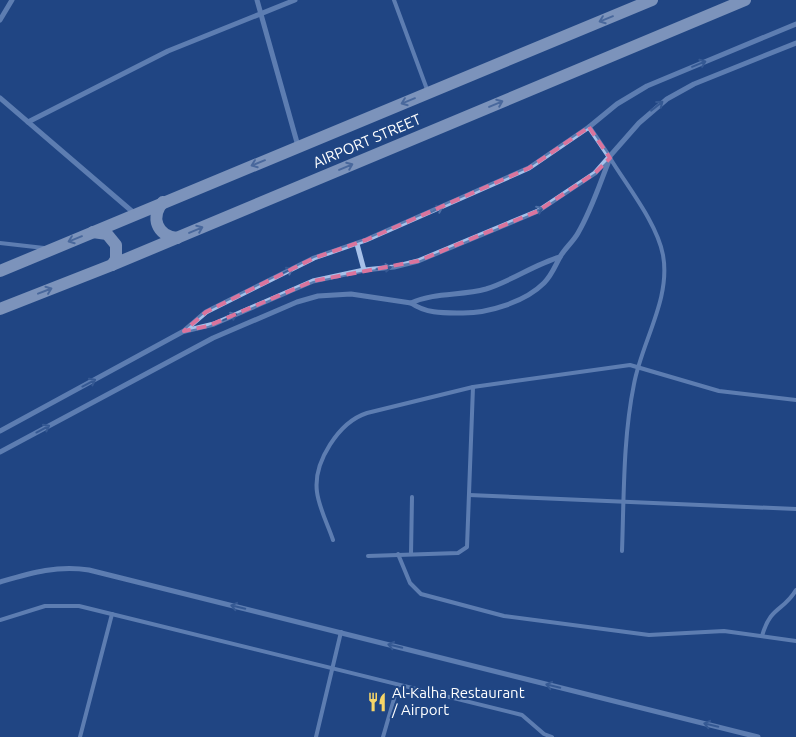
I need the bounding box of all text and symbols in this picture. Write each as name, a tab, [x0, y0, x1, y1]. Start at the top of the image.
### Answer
one-way arrow	[599, 15, 614, 24]
one-way arrow	[691, 59, 706, 68]
one-way arrow	[401, 96, 416, 106]
one-way arrow	[488, 99, 503, 109]
one-way arrow	[651, 101, 664, 112]
street label: AIRPORT STREET	[310, 110, 424, 171]
one-way arrow	[250, 159, 265, 168]
one-way arrow	[338, 162, 353, 171]
one-way arrow	[428, 204, 443, 214]
one-way arrow	[528, 206, 543, 216]
one-way arrow	[188, 224, 203, 234]
one-way arrow	[68, 235, 84, 244]
one-way arrow	[376, 264, 392, 273]
one-way arrow	[278, 267, 293, 276]
one-way arrow	[37, 286, 53, 295]
one-way arrow	[222, 311, 237, 321]
one-way arrow	[82, 378, 97, 388]
one-way arrow	[35, 424, 50, 433]
one-way arrow	[230, 602, 246, 611]
one-way arrow	[388, 641, 404, 650]
one-way arrow	[546, 681, 562, 690]
place label: Al-Kalha Restaurant / Airport	[391, 684, 525, 718]
restaurant icon: Al-Kalha Restaurant / Airport	[366, 691, 388, 713]
one-way arrow	[703, 720, 719, 729]

